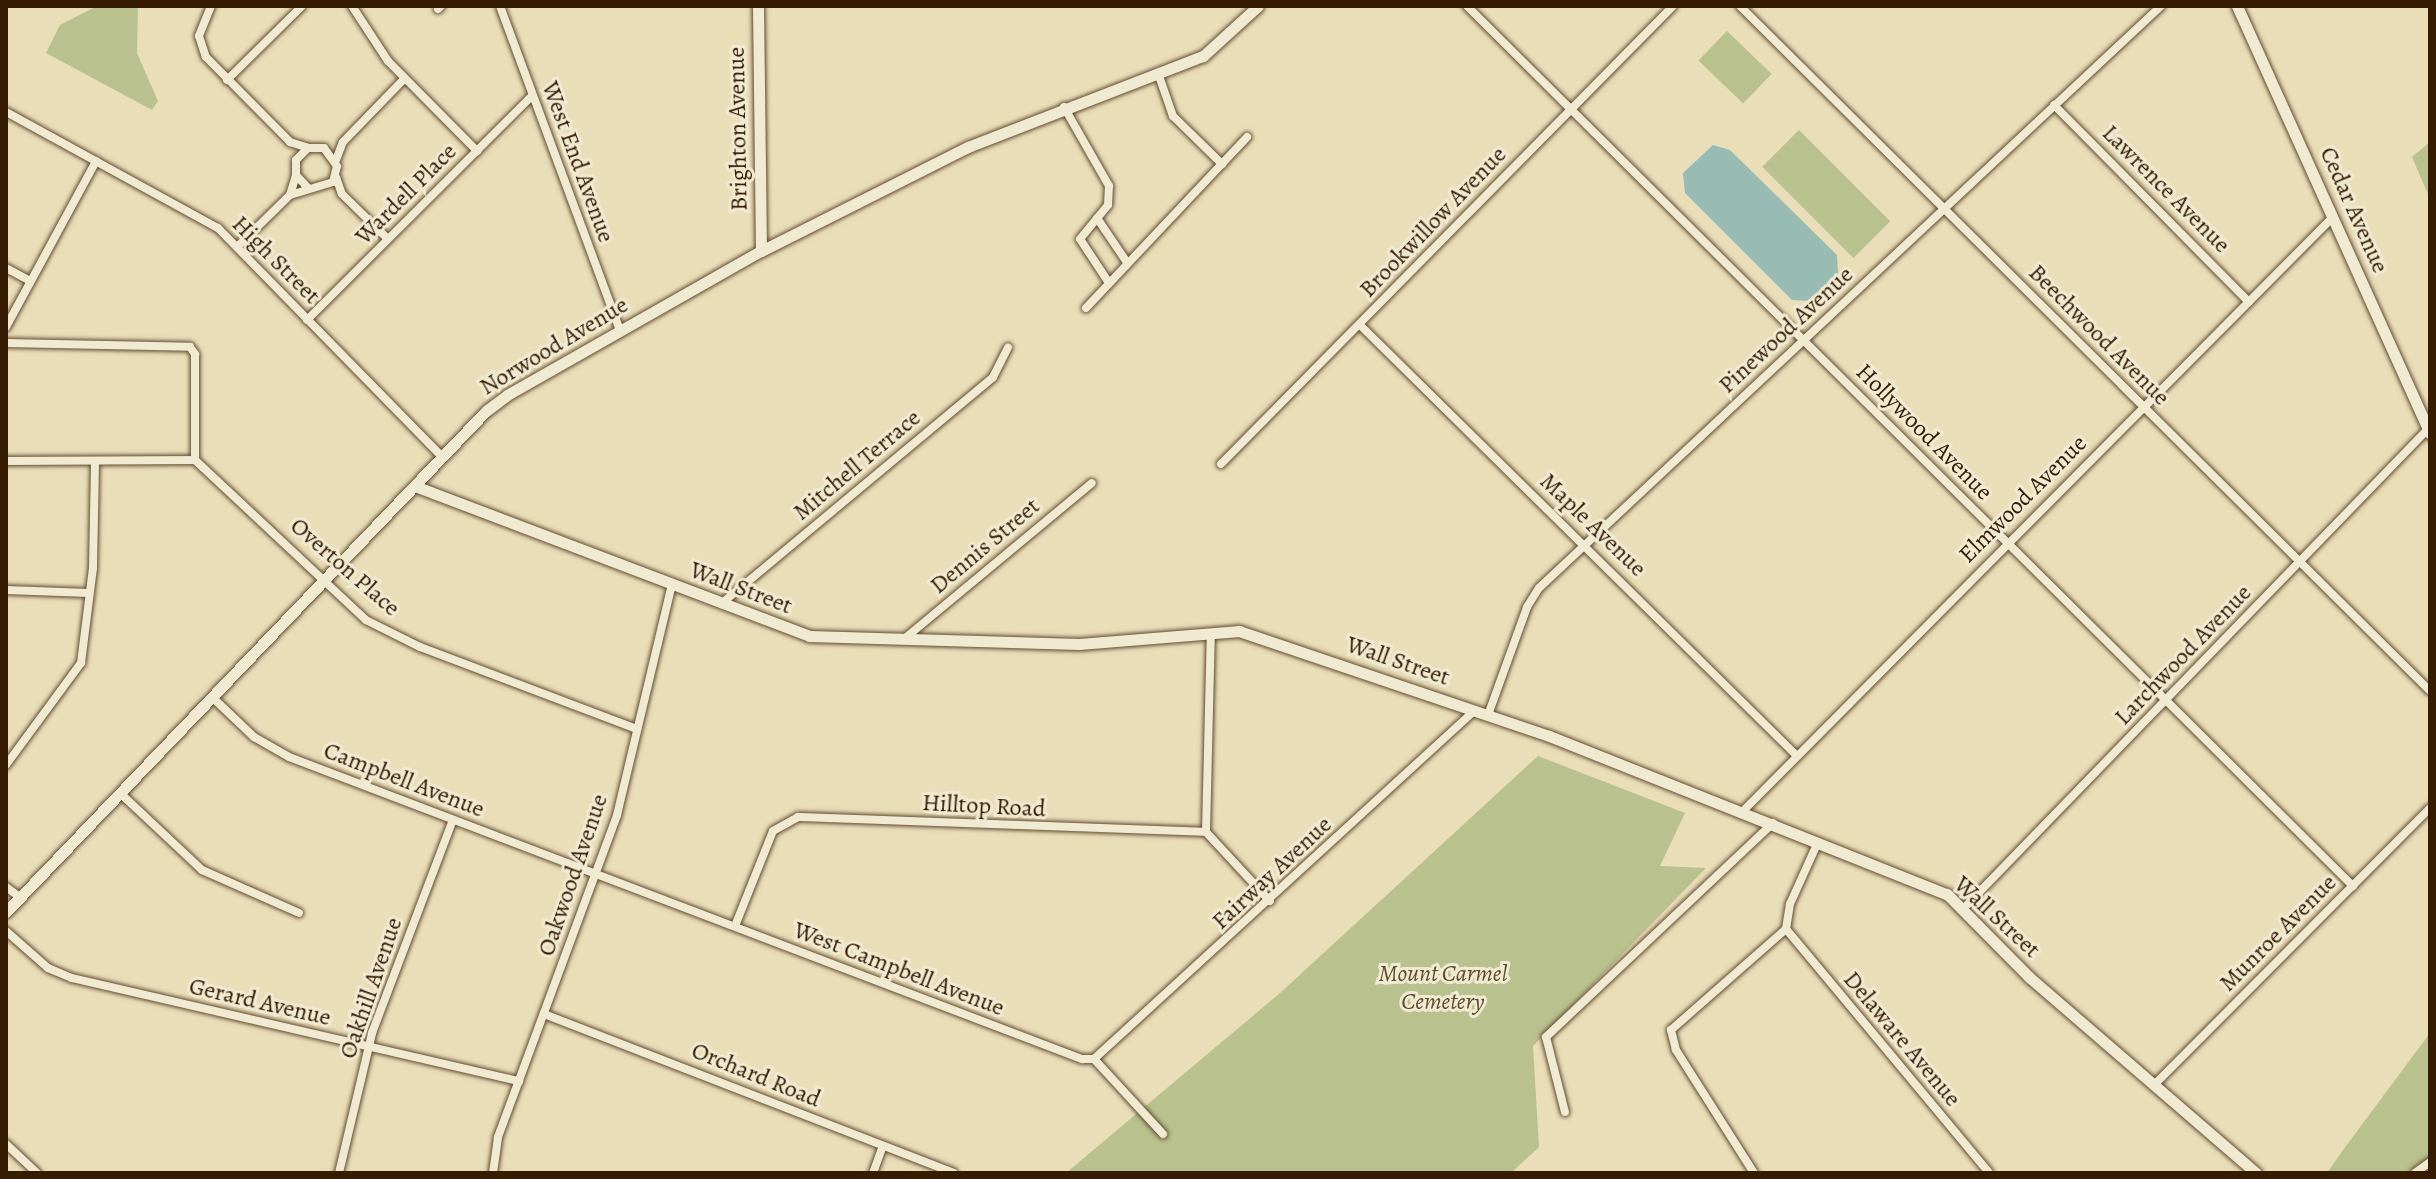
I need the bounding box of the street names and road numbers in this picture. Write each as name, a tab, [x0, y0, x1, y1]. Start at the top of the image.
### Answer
street label: Brighton Avenue	[722, 47, 754, 211]
street label: West End Avenue	[536, 77, 620, 247]
street label: Lawrence Avenue	[2096, 119, 2236, 259]
street label: Wardell Place	[349, 137, 463, 251]
street label: Brookwillow Avenue	[1354, 140, 1512, 304]
street label: Cedar Avenue	[2313, 143, 2395, 277]
street label: High Street	[226, 210, 326, 310]
street label: Beechwood Avenue	[2022, 258, 2176, 412]
street label: Pinewood Avenue	[1713, 260, 1859, 400]
street label: Norwood Avenue	[475, 290, 633, 402]
street label: Hollywood Avenue	[1850, 358, 1998, 506]
street label: Mitchell Terrace	[787, 403, 927, 527]
street label: Elmwood Avenue	[1953, 429, 2093, 569]
street label: Maple Avenue	[1534, 467, 1652, 583]
street label: Dennis Street	[924, 492, 1046, 600]
street label: Overton Place	[284, 512, 406, 622]
street label: Wall Street	[686, 555, 796, 621]
street label: Larchwood Avenue	[2109, 579, 2257, 731]
street label: Wall Street	[1343, 630, 1453, 692]
street label: Campbell Avenue	[320, 736, 488, 824]
street label: Hilltop Road	[922, 788, 1046, 824]
street label: Oakwood Avenue	[532, 790, 614, 960]
street label: Fairway Avenue	[1206, 810, 1338, 936]
street label: Munroe Avenue	[2213, 868, 2343, 998]
street label: Wall Street	[1948, 870, 2046, 964]
street label: Oakhill Avenue	[333, 914, 409, 1062]
street label: West Campbell Avenue	[790, 916, 1008, 1022]
street label: Delaware Avenue	[1837, 965, 1967, 1113]
street label: Gerard Avenue	[186, 972, 334, 1032]
street label: Orchard Road	[687, 1036, 825, 1114]

